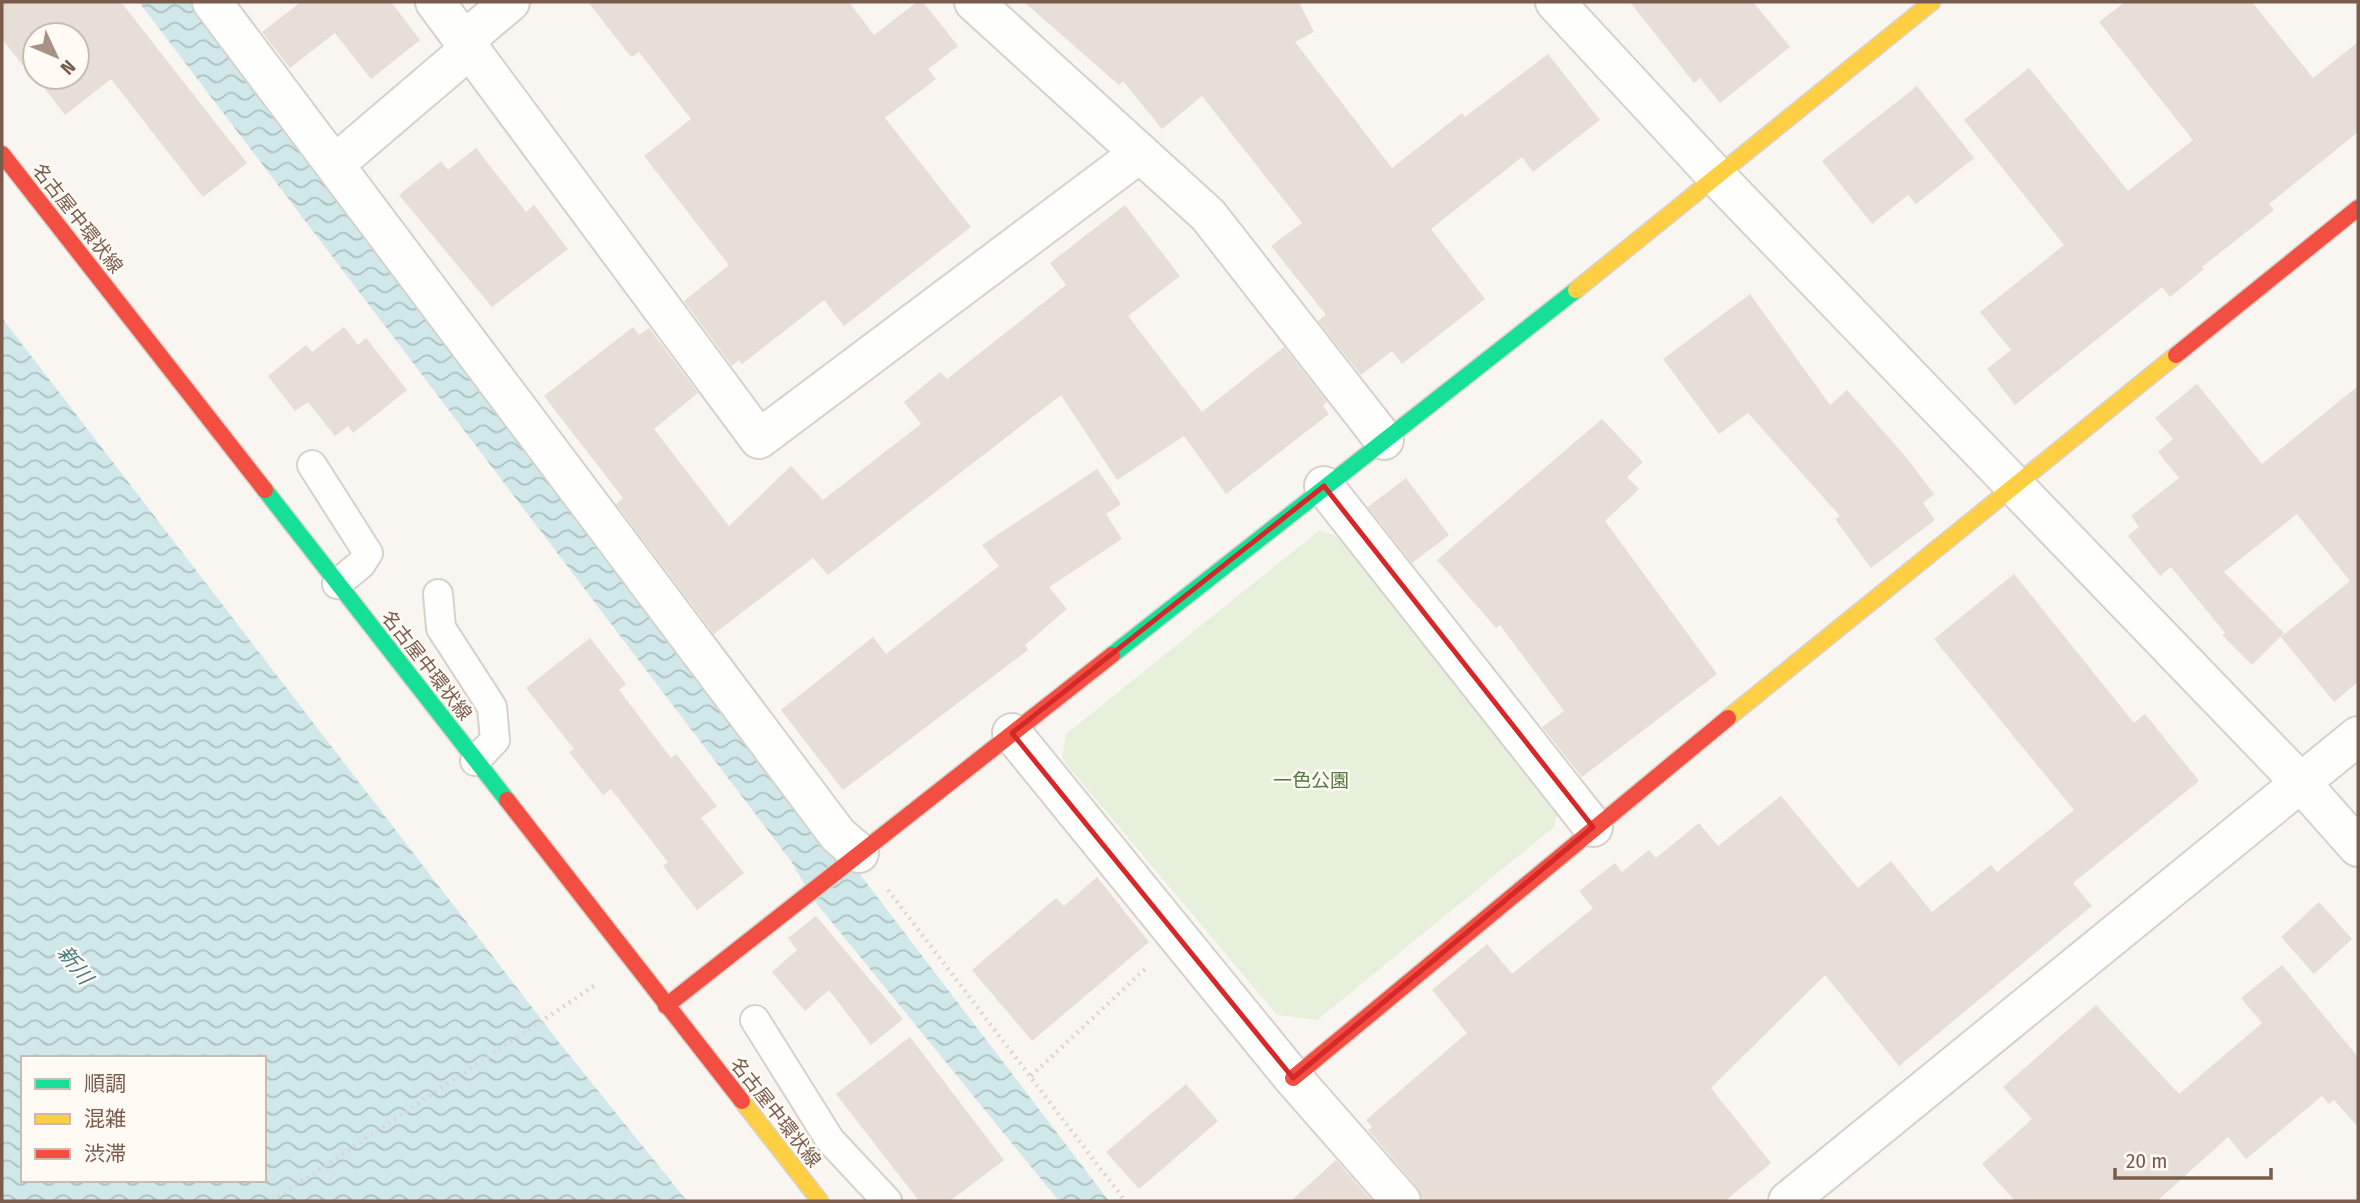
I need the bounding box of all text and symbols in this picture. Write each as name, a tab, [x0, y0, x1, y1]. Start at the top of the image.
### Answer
north arrow	[21, 21, 91, 91]
text: N	[56, 55, 80, 80]
street label: 名古屋中環状線	[28, 159, 128, 278]
street label: 名古屋中環状線	[377, 606, 477, 725]
park label: 一色公園	[1273, 769, 1349, 792]
water label: 新川	[52, 940, 99, 991]
street label: 名古屋中環状線	[726, 1053, 826, 1172]
legend	[21, 1056, 266, 1182]
text: 順調	[84, 1071, 126, 1097]
text: 混雑	[84, 1106, 126, 1132]
scale bar	[2115, 1136, 2271, 1180]
text: 渋滞	[84, 1141, 126, 1167]
text: 20 m	[2126, 1148, 2167, 1174]

